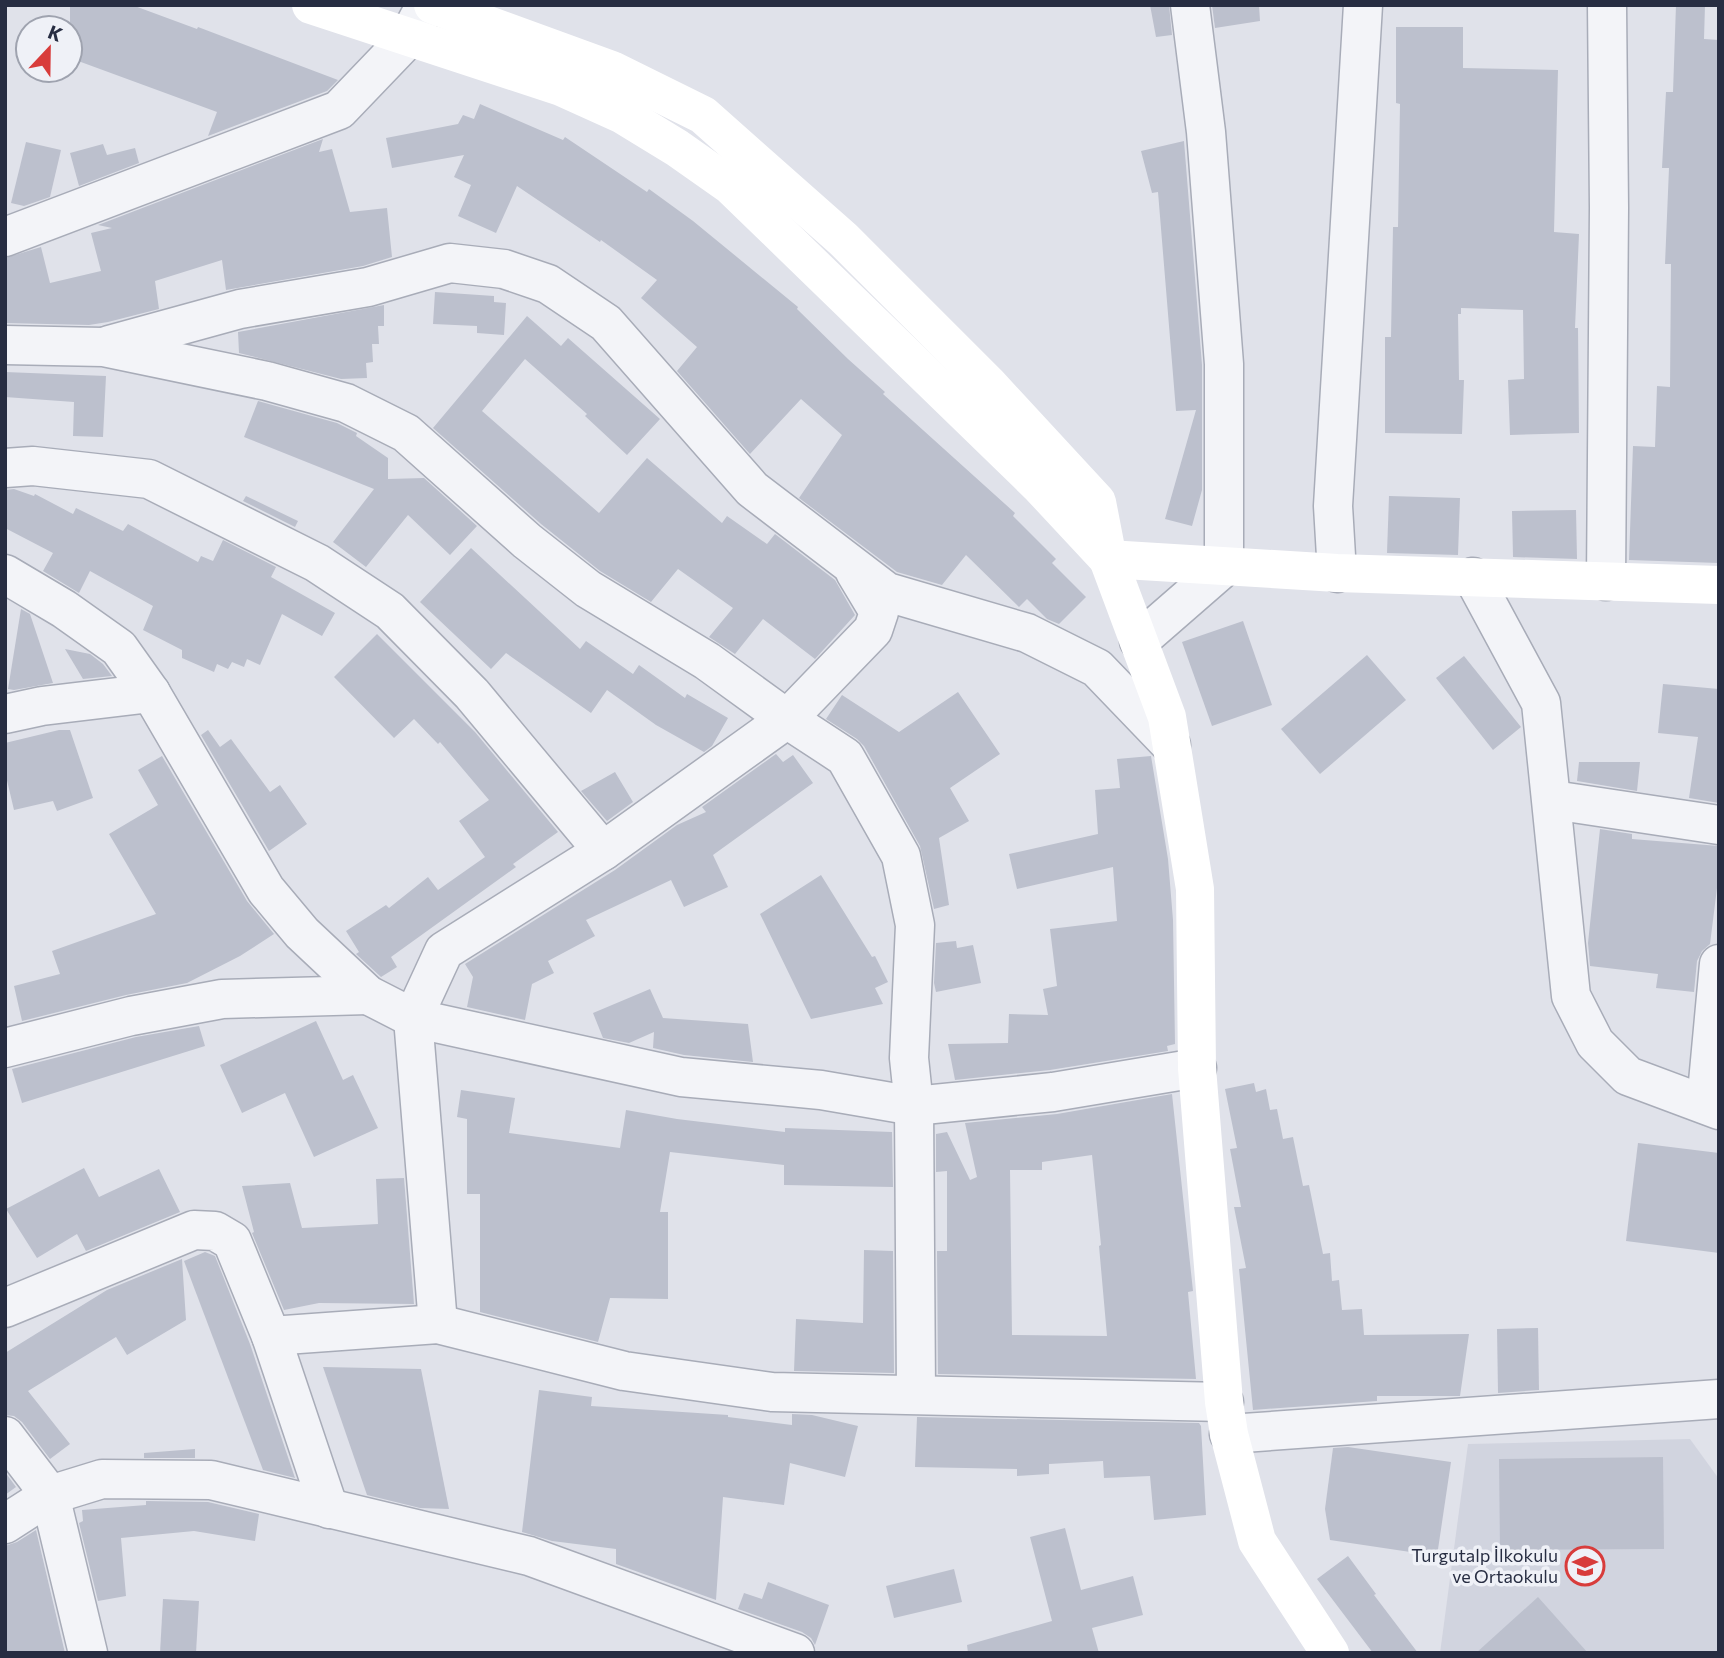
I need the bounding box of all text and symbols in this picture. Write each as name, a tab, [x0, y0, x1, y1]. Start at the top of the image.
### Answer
north arrow	[14, 14, 84, 84]
text: K	[45, 20, 66, 46]
place label: Turgutalp İlkokulu ve Ortaokulu	[1411, 1544, 1558, 1587]
school or university icon: Turgutalp İlkokulu ve Ortaokulu	[1564, 1545, 1606, 1587]

